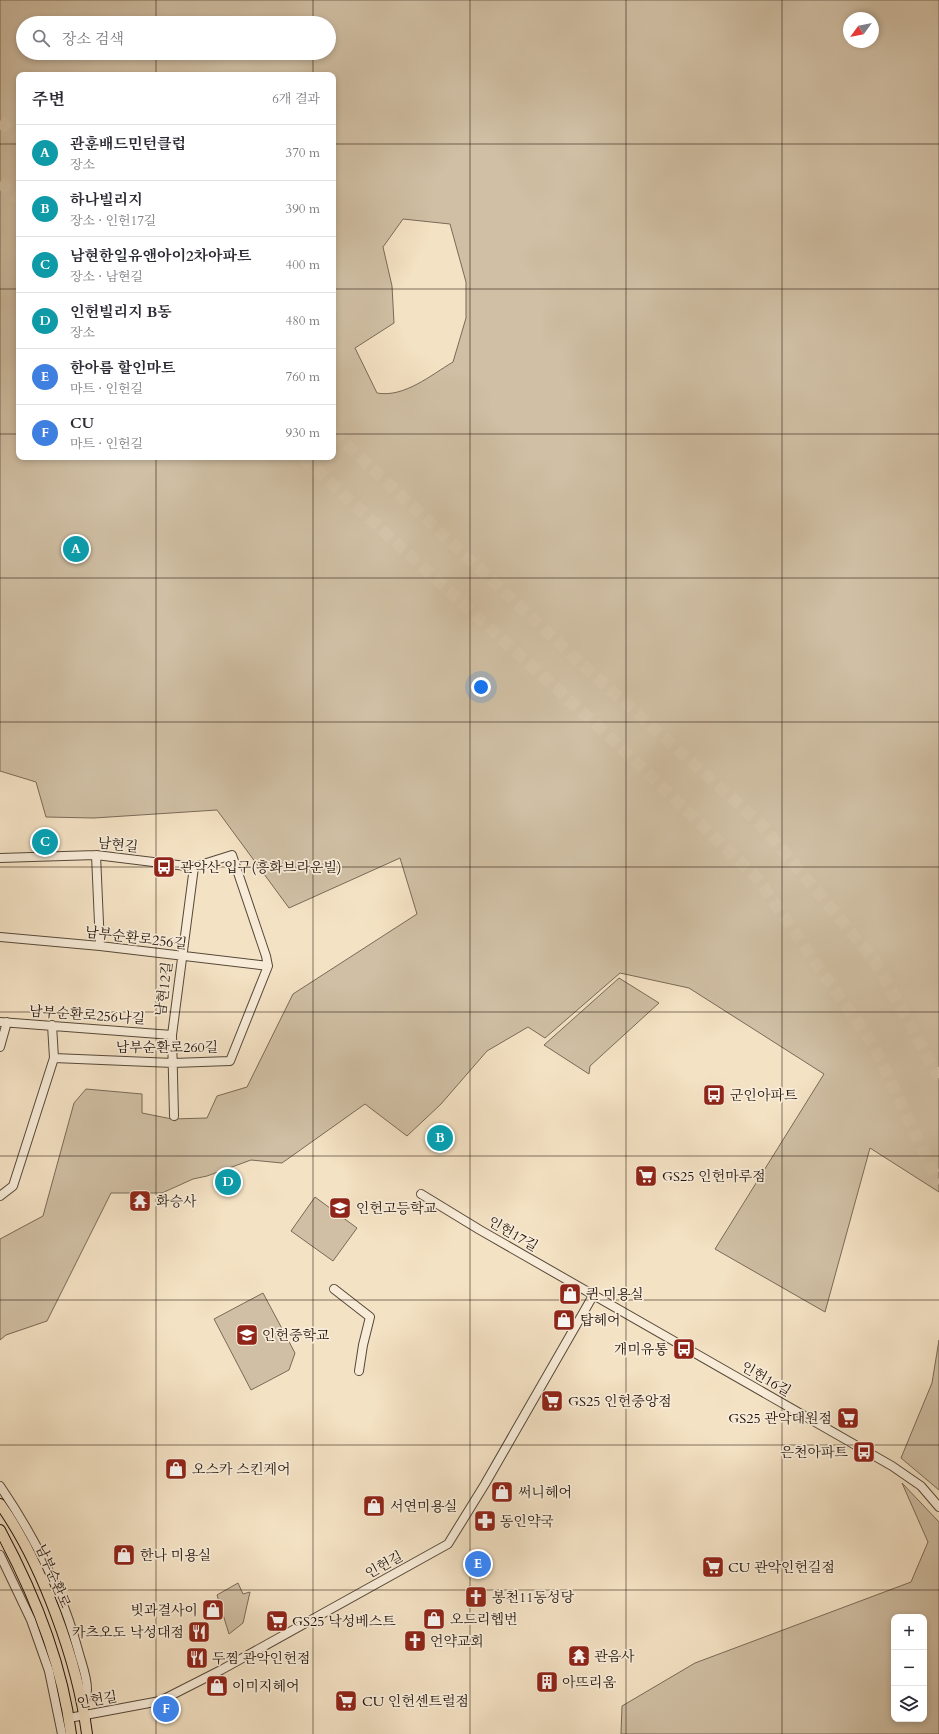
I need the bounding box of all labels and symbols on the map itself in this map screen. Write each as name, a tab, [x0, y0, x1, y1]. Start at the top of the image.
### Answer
north arrow	[843, 12, 879, 48]
pin: A	[63, 534, 89, 564]
your location	[471, 677, 491, 697]
pin: C	[32, 827, 58, 857]
street label: 남현길	[97, 833, 139, 857]
bus stop icon: 관악산 입구(흥화브라운빌)	[151, 854, 177, 880]
place label: 관악산 입구(흥화브라운빌)	[180, 858, 341, 877]
street label: 남부순환로256길	[84, 922, 188, 954]
street label: 남현12길	[151, 961, 177, 1017]
street label: 남부순환로256나길	[28, 1001, 146, 1029]
street label: 남부순환로260길	[116, 1038, 218, 1057]
bus stop icon: 군인아파트	[701, 1082, 727, 1108]
place label: 군인아파트	[730, 1086, 798, 1105]
pin: B	[427, 1123, 453, 1153]
supermarket icon: GS25 인헌마루점	[633, 1163, 659, 1189]
pin: D	[215, 1167, 241, 1197]
place label: GS25 인헌마루점	[662, 1167, 766, 1186]
temple icon: 화승사	[127, 1188, 153, 1214]
place label: 화승사	[156, 1192, 197, 1211]
school or university icon: 인헌고등학교	[327, 1195, 353, 1221]
place label: 인헌고등학교	[356, 1199, 438, 1218]
street label: 인헌17길	[484, 1212, 542, 1256]
shop icon: 퀸 미용실	[557, 1281, 583, 1307]
place label: 퀸 미용실	[586, 1285, 644, 1304]
shop icon: 탑헤어	[551, 1307, 577, 1333]
place label: 탑헤어	[580, 1311, 621, 1330]
school or university icon: 인헌중학교	[234, 1322, 260, 1348]
place label: 인헌중학교	[262, 1326, 330, 1345]
bus stop icon: 개미유통	[671, 1336, 697, 1362]
place label: 개미유통	[614, 1340, 668, 1359]
street label: 인헌16길	[737, 1357, 795, 1401]
supermarket icon: GS25 인헌중앙점	[539, 1388, 565, 1414]
place label: GS25 인헌중앙점	[568, 1392, 672, 1411]
supermarket icon: GS25 관악대원점	[835, 1405, 861, 1431]
place label: GS25 관악대원점	[728, 1409, 832, 1428]
bus stop icon: 은천아파트	[851, 1439, 877, 1465]
place label: 은천아파트	[780, 1443, 848, 1462]
shop icon: 오스카 스킨케어	[163, 1456, 189, 1482]
place label: 오스카 스킨케어	[192, 1460, 290, 1479]
shop icon: 써니헤어	[489, 1479, 515, 1505]
place label: 써니헤어	[518, 1483, 572, 1502]
shop icon: 서연미용실	[361, 1493, 387, 1519]
place label: 서연미용실	[390, 1497, 458, 1516]
pharmacy icon: 동인약국	[472, 1508, 498, 1534]
place label: 동인약국	[500, 1512, 554, 1531]
street label: 남부순환로	[31, 1541, 75, 1611]
shop icon: 한나 미용실	[111, 1542, 137, 1568]
place label: 한나 미용실	[140, 1546, 211, 1565]
street label: 인헌길	[362, 1547, 406, 1583]
pin: E	[465, 1549, 491, 1579]
supermarket icon: CU 관악인헌길점	[700, 1554, 726, 1580]
place label: CU 관악인헌길점	[728, 1558, 835, 1577]
church icon: 봉천11동성당	[463, 1584, 489, 1610]
place label: 봉천11동성당	[492, 1588, 574, 1607]
shop icon: 빗과결사이	[200, 1597, 226, 1623]
place label: 빗과결사이	[130, 1601, 198, 1620]
shop icon: 오드리헵번	[421, 1606, 447, 1632]
supermarket icon: GS25 낙성베스트	[264, 1608, 290, 1634]
place label: 오드리헵번	[450, 1610, 518, 1629]
place label: GS25 낙성베스트	[292, 1612, 396, 1631]
restaurant icon: 카츠오도 낙성대점	[186, 1619, 212, 1645]
place label: 카츠오도 낙성대점	[72, 1623, 184, 1642]
church icon: 언약교회	[402, 1628, 428, 1654]
place label: 언약교회	[430, 1632, 484, 1651]
temple icon: 관음사	[566, 1643, 592, 1669]
restaurant icon: 두찜 관악인헌점	[184, 1645, 210, 1671]
place label: 관음사	[594, 1647, 635, 1666]
place label: 두찜 관악인헌점	[212, 1649, 310, 1668]
building icon: 아뜨리움	[534, 1669, 560, 1695]
shop icon: 이미지헤어	[204, 1673, 230, 1699]
place label: 아뜨리움	[562, 1673, 617, 1692]
place label: 이미지헤어	[232, 1677, 300, 1696]
street label: 인헌길	[75, 1687, 119, 1713]
supermarket icon: CU 인헌센트럴점	[333, 1688, 359, 1714]
place label: CU 인헌센트럴점	[362, 1692, 469, 1711]
pin: F	[153, 1694, 179, 1724]

